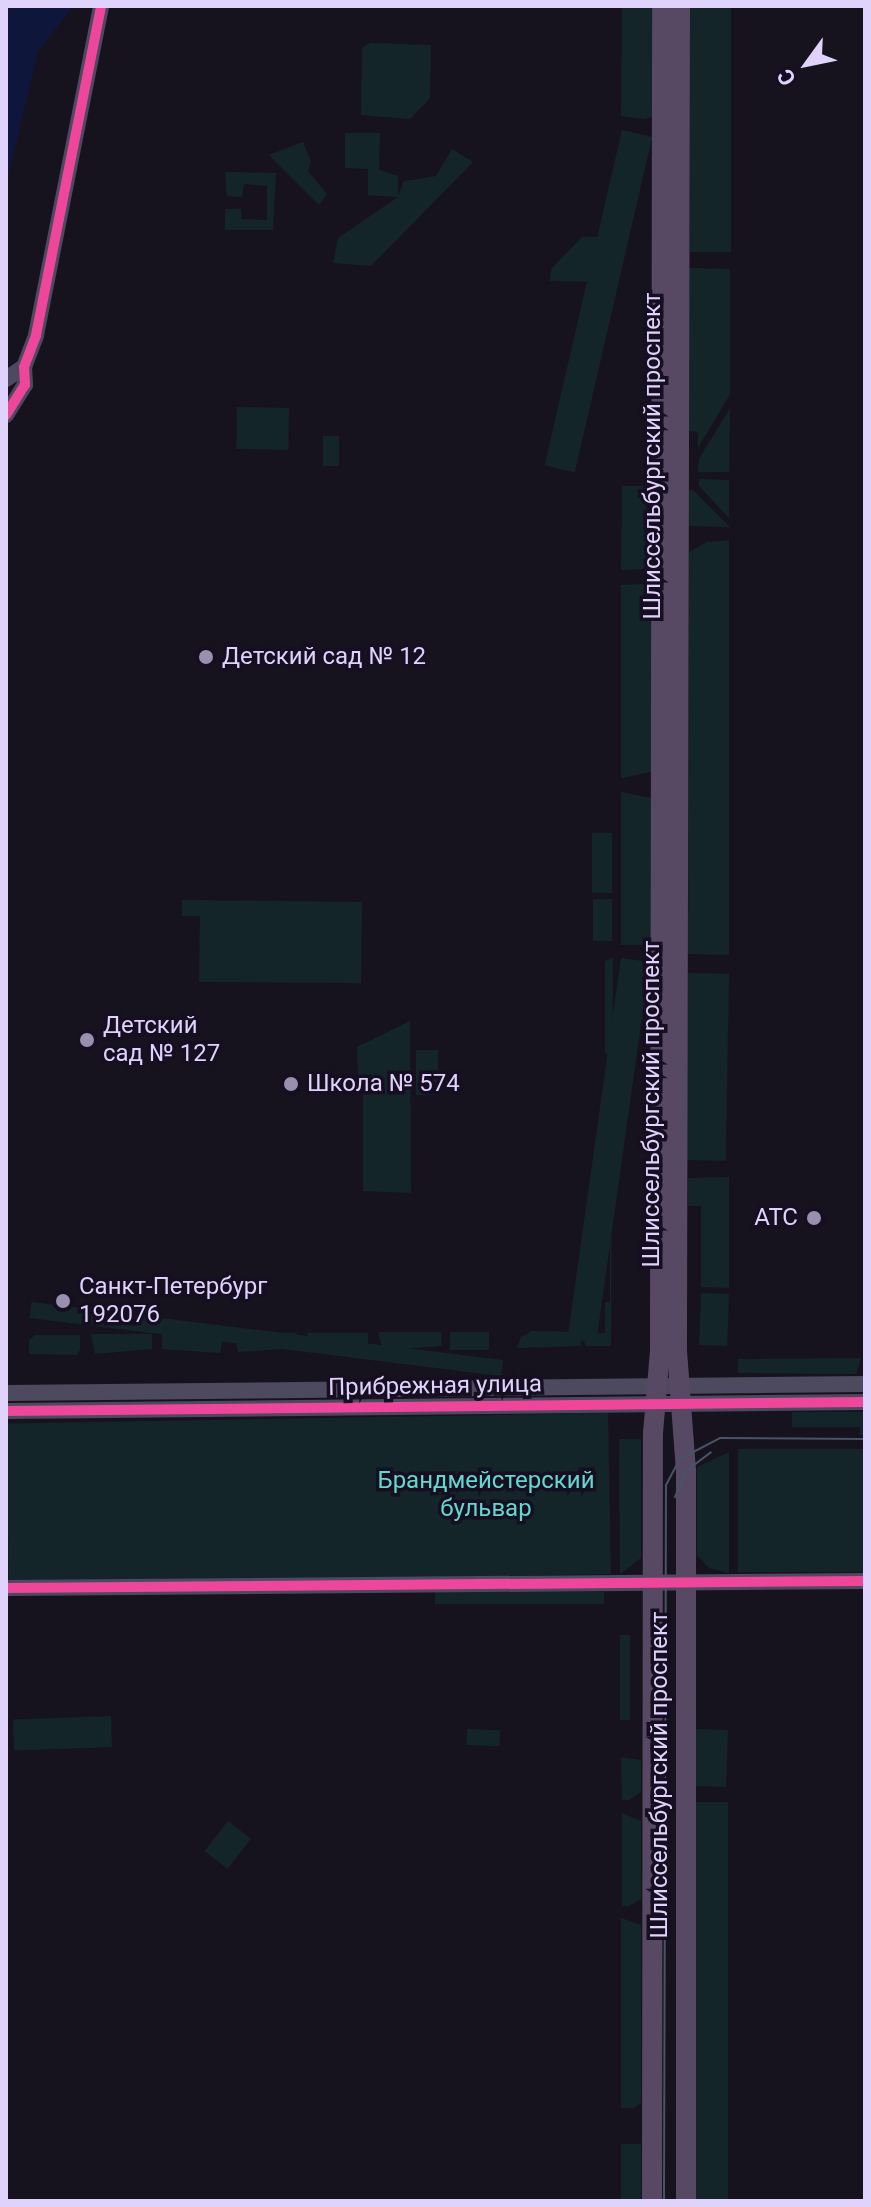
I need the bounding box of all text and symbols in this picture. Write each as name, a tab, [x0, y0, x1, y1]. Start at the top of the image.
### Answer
north arrow	[767, 24, 847, 104]
text: С	[772, 64, 801, 90]
street label: Шлиссельбургский проспект	[639, 292, 667, 620]
place label: Детский сад № 12	[222, 643, 426, 671]
marker: Детский сад № 12	[197, 648, 215, 666]
street label: Шлиссельбургский проспект	[638, 940, 666, 1268]
place label: Детский сад № 127	[103, 1012, 220, 1068]
marker: Детский сад № 127	[78, 1031, 96, 1049]
place label: Школа № 574	[307, 1070, 460, 1098]
marker: Школа № 574	[282, 1075, 300, 1093]
place label: АТС	[754, 1204, 798, 1232]
marker: АТС	[805, 1209, 823, 1227]
place label: Санкт-Петербург 192076	[79, 1273, 267, 1329]
marker: Санкт-Петербург 192076	[54, 1292, 72, 1310]
street label: Прибрежная улица	[328, 1370, 542, 1402]
park label: Брандмейстерский бульвар	[378, 1467, 594, 1523]
street label: Шлиссельбургский проспект	[646, 1611, 674, 1939]

